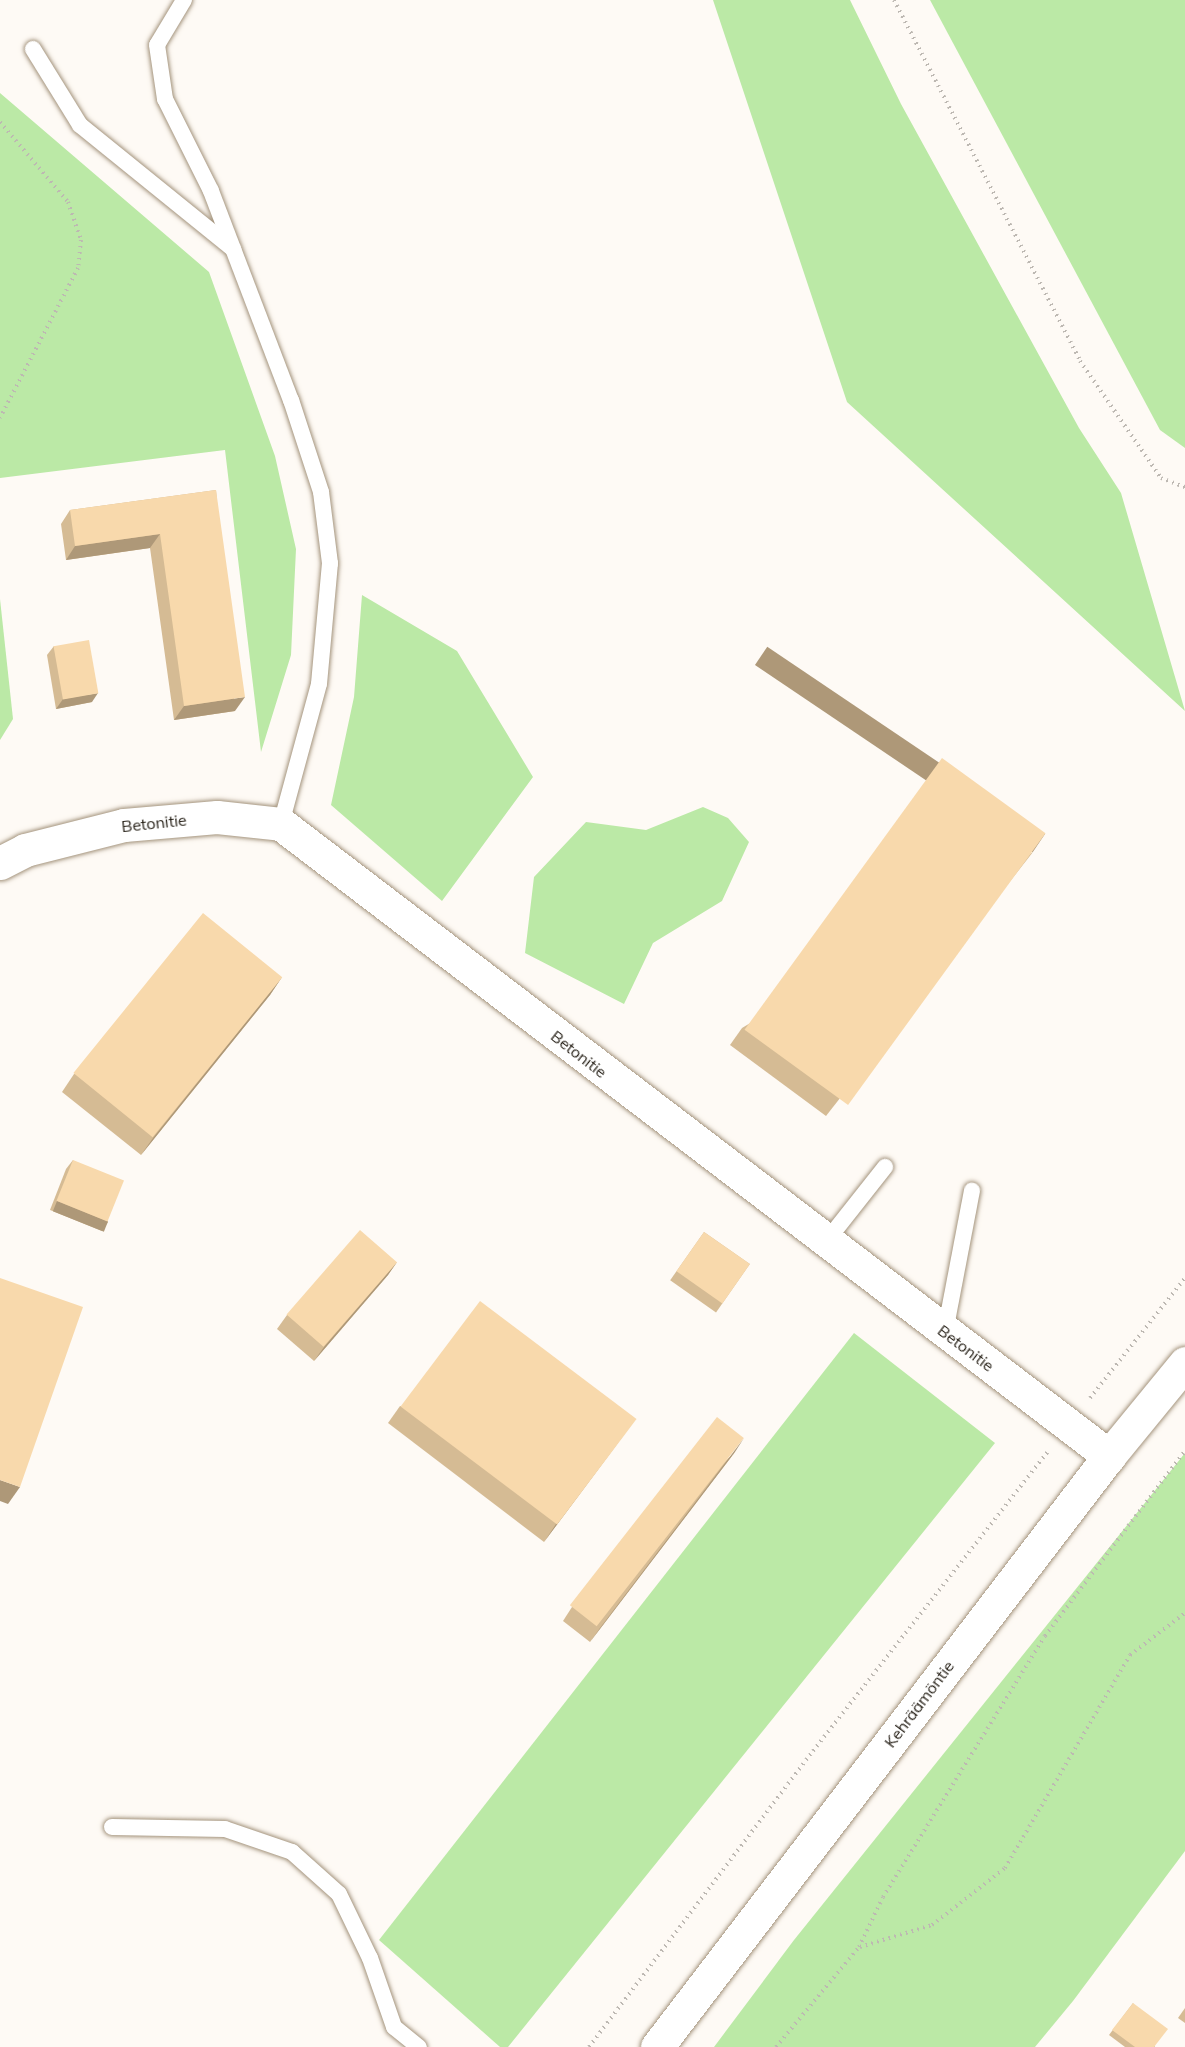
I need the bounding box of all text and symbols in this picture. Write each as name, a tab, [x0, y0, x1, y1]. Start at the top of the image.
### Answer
street label: Betonitie	[120, 810, 188, 836]
street label: Betonitie	[547, 1026, 611, 1082]
street label: Betonitie	[934, 1321, 998, 1375]
street label: Kehräämöntie	[880, 1657, 958, 1751]

